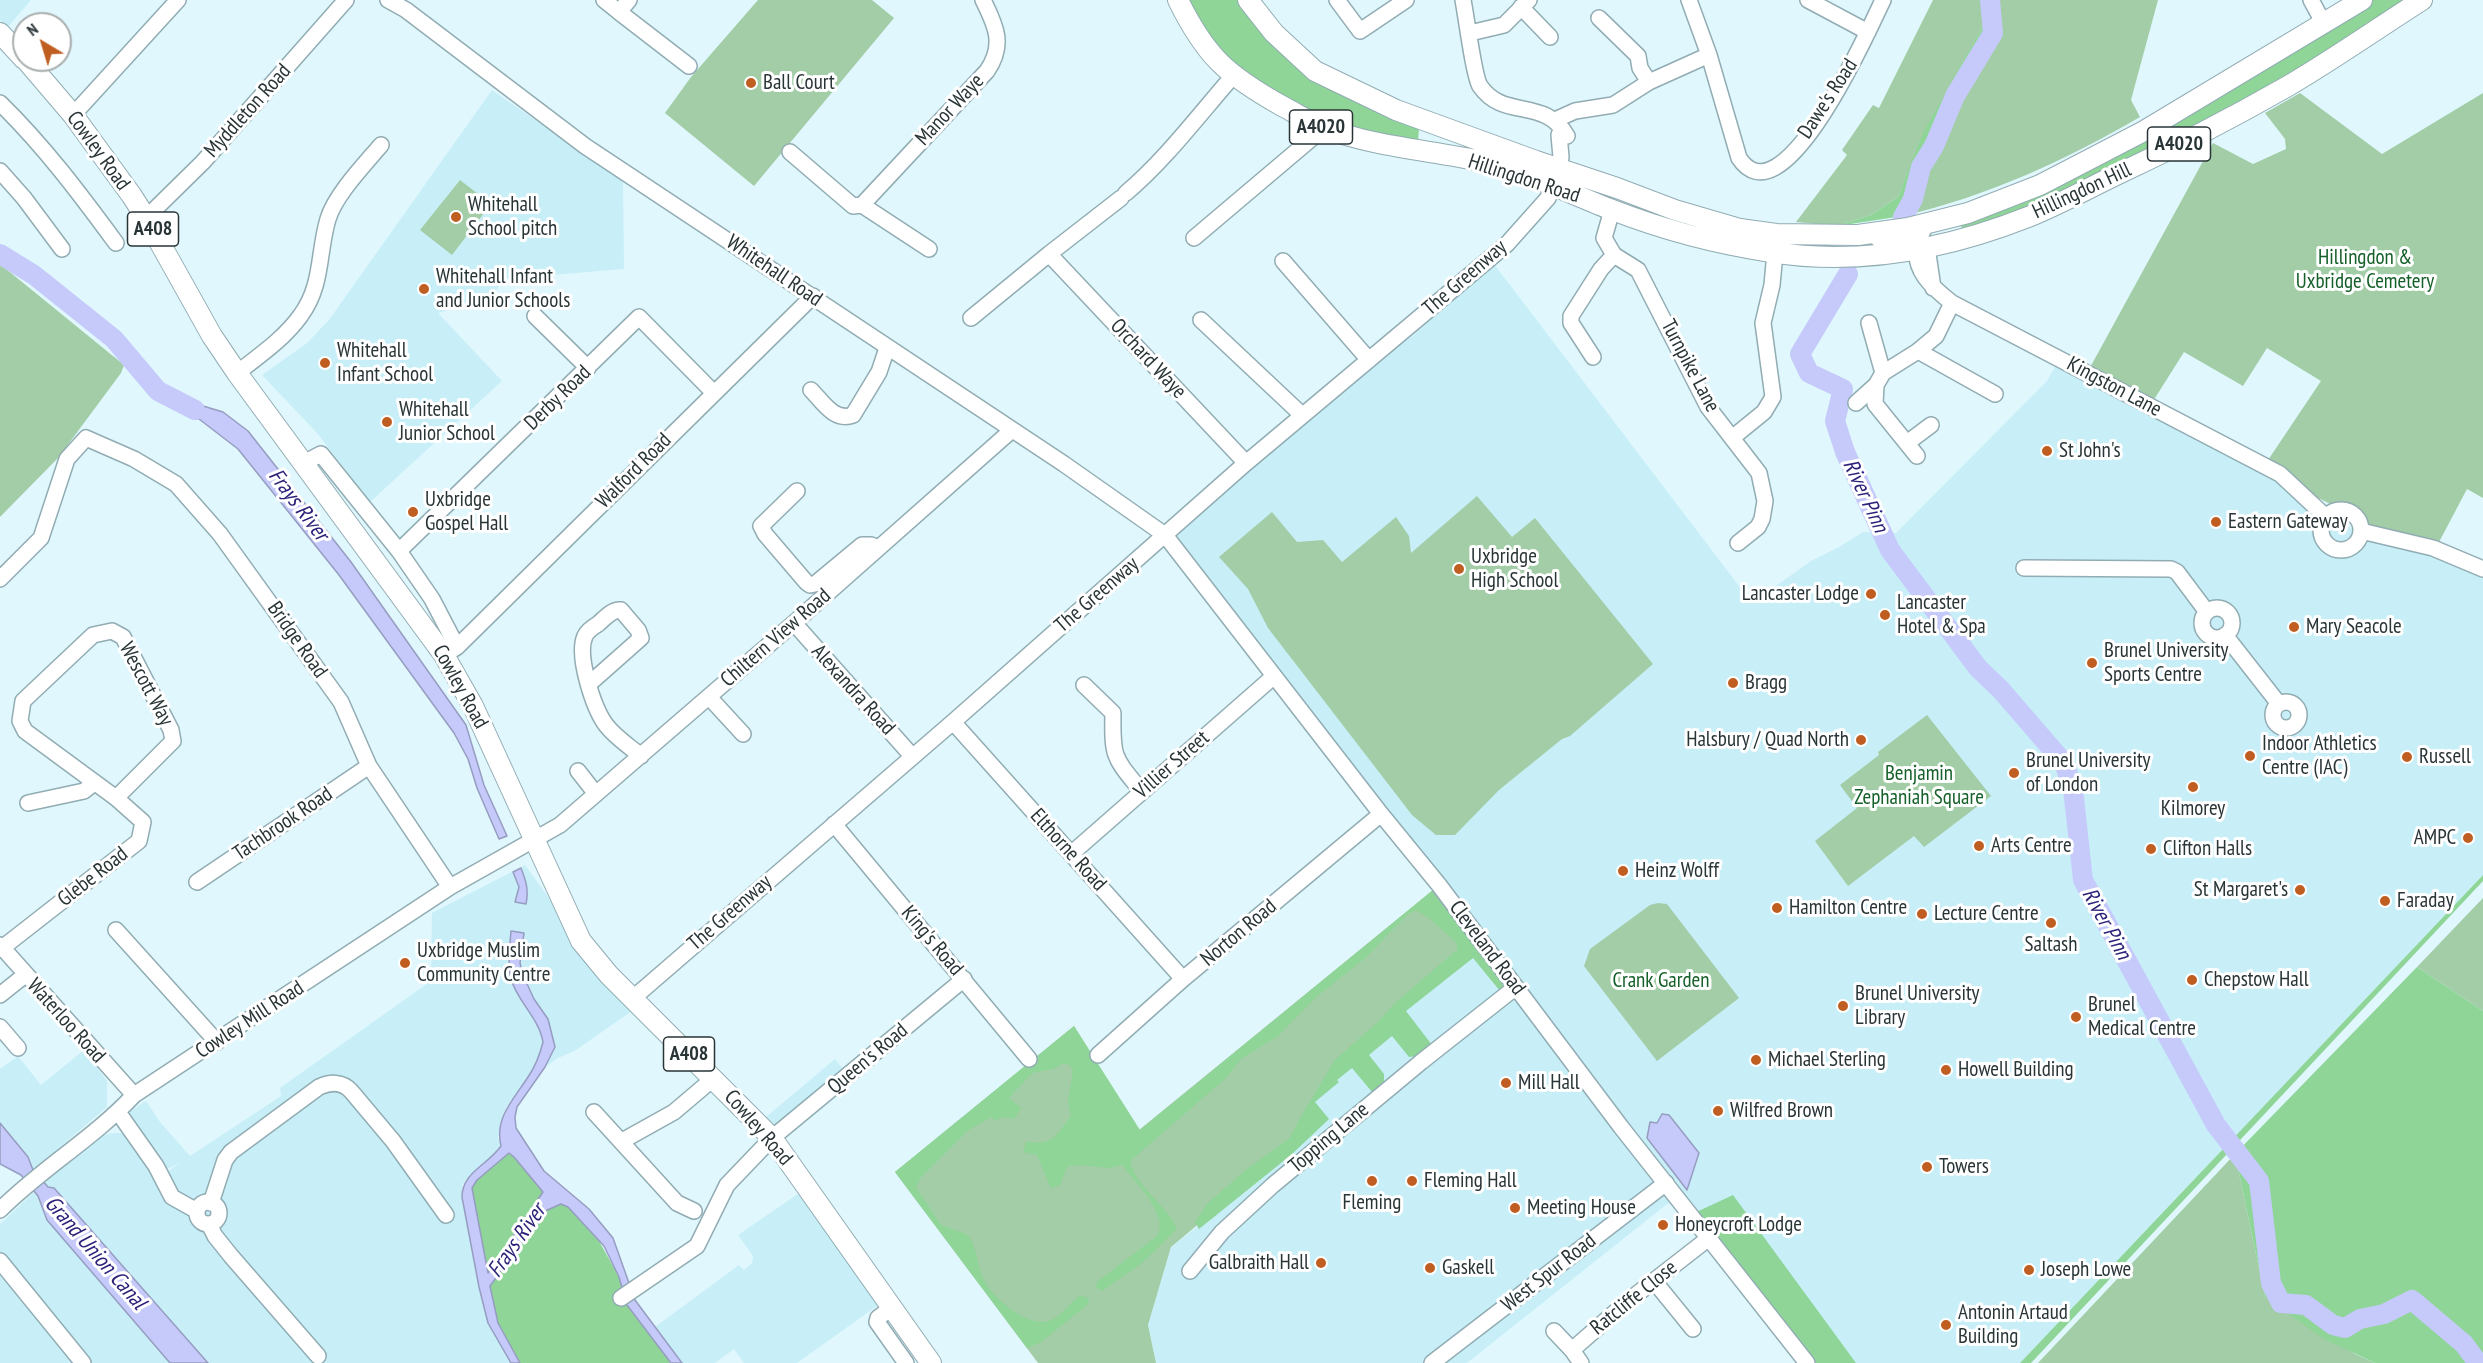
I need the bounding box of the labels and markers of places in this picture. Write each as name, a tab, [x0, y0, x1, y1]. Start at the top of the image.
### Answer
place label: Ball Court	[763, 70, 835, 96]
marker: Ball Court	[744, 76, 758, 90]
place label: Whitehall School pitch	[468, 192, 557, 242]
marker: Whitehall School pitch	[449, 210, 463, 224]
place label: Whitehall Infant and Junior Schools	[436, 264, 570, 314]
marker: Whitehall Infant and Junior Schools	[417, 282, 431, 296]
place label: Whitehall Infant School	[337, 338, 433, 388]
marker: Whitehall Infant School	[318, 356, 332, 370]
place label: Whitehall Junior School	[399, 397, 495, 447]
marker: Whitehall Junior School	[380, 415, 394, 429]
place label: St John's	[2059, 438, 2121, 464]
marker: St John's	[2040, 444, 2054, 458]
place label: Uxbridge Gospel Hall	[425, 487, 508, 537]
marker: Uxbridge Gospel Hall	[406, 505, 420, 519]
place label: Eastern Gateway	[2228, 509, 2348, 535]
marker: Eastern Gateway	[2209, 515, 2223, 529]
place label: Uxbridge High School	[1471, 544, 1558, 594]
marker: Uxbridge High School	[1452, 562, 1466, 576]
place label: Lancaster Lodge	[1742, 581, 1859, 607]
marker: Lancaster Lodge	[1864, 587, 1878, 601]
place label: Lancaster Hotel & Spa	[1897, 590, 1986, 640]
marker: Lancaster Hotel & Spa	[1878, 608, 1892, 622]
place label: Mary Seacole	[2306, 614, 2402, 640]
marker: Mary Seacole	[2287, 620, 2301, 634]
place label: Brunel University Sports Centre	[2104, 638, 2228, 688]
marker: Brunel University Sports Centre	[2085, 656, 2099, 670]
place label: Bragg	[1745, 670, 1787, 696]
marker: Bragg	[1726, 676, 1740, 690]
place label: Halsbury / Quad North	[1686, 727, 1849, 753]
place label: Indoor Athletics Centre (IAC)	[2262, 731, 2377, 781]
marker: Halsbury / Quad North	[1854, 733, 1868, 747]
place label: Russell	[2419, 744, 2471, 770]
place label: Brunel University of London	[2026, 748, 2150, 798]
marker: Indoor Athletics Centre (IAC)	[2243, 749, 2257, 763]
marker: Russell	[2400, 750, 2414, 764]
marker: Brunel University of London	[2007, 766, 2021, 780]
marker: Kilmorey	[2186, 780, 2200, 794]
place label: Kilmorey	[2161, 796, 2225, 822]
place label: AMPC	[2414, 825, 2456, 851]
marker: AMPC	[2461, 831, 2475, 845]
place label: Arts Centre	[1991, 833, 2072, 859]
place label: Clifton Halls	[2163, 836, 2252, 862]
marker: Arts Centre	[1972, 839, 1986, 853]
marker: Clifton Halls	[2144, 842, 2158, 856]
place label: Heinz Wolff	[1635, 858, 1719, 884]
marker: Heinz Wolff	[1616, 864, 1630, 878]
place label: St Margaret's	[2194, 877, 2288, 903]
marker: St Margaret's	[2293, 883, 2307, 897]
place label: Faraday	[2397, 888, 2454, 914]
marker: Faraday	[2378, 894, 2392, 908]
place label: Hamilton Centre	[1789, 895, 1907, 921]
marker: Hamilton Centre	[1770, 901, 1784, 915]
place label: Lecture Centre	[1934, 901, 2039, 927]
marker: Lecture Centre	[1915, 907, 1929, 921]
marker: Saltash	[2044, 916, 2058, 930]
place label: Saltash	[2025, 932, 2077, 958]
place label: Uxbridge Muslim Community Centre	[417, 938, 550, 988]
marker: Uxbridge Muslim Community Centre	[398, 956, 412, 970]
place label: Chepstow Hall	[2204, 967, 2309, 993]
marker: Chepstow Hall	[2185, 973, 2199, 987]
place label: Brunel University Library	[1855, 981, 1979, 1031]
place label: Brunel Medical Centre	[2088, 992, 2196, 1042]
marker: Brunel University Library	[1836, 999, 1850, 1013]
marker: Brunel Medical Centre	[2069, 1010, 2083, 1024]
place label: Michael Sterling	[1768, 1047, 1886, 1073]
marker: Michael Sterling	[1749, 1053, 1763, 1067]
place label: Howell Building	[1958, 1057, 2074, 1083]
marker: Howell Building	[1939, 1063, 1953, 1077]
place label: Mill Hall	[1518, 1070, 1580, 1096]
marker: Mill Hall	[1499, 1076, 1513, 1090]
place label: Wilfred Brown	[1730, 1098, 1833, 1124]
marker: Wilfred Brown	[1711, 1104, 1725, 1118]
place label: Towers	[1939, 1154, 1989, 1180]
marker: Towers	[1920, 1160, 1934, 1174]
place label: Fleming Hall	[1424, 1168, 1517, 1194]
marker: Fleming	[1365, 1174, 1379, 1188]
marker: Fleming Hall	[1405, 1174, 1419, 1188]
place label: Fleming	[1343, 1190, 1401, 1216]
place label: Meeting House	[1527, 1195, 1636, 1221]
marker: Meeting House	[1508, 1201, 1522, 1215]
place label: Honeycroft Lodge	[1675, 1212, 1802, 1238]
marker: Honeycroft Lodge	[1656, 1218, 1670, 1232]
place label: Galbraith Hall	[1209, 1250, 1309, 1276]
place label: Gaskell	[1442, 1255, 1494, 1281]
marker: Galbraith Hall	[1314, 1256, 1328, 1270]
place label: Joseph Lowe	[2041, 1257, 2131, 1283]
marker: Gaskell	[1423, 1261, 1437, 1275]
marker: Joseph Lowe	[2022, 1263, 2036, 1277]
place label: Antonin Artaud Building	[1958, 1300, 2068, 1350]
marker: Antonin Artaud Building	[1939, 1318, 1953, 1332]

